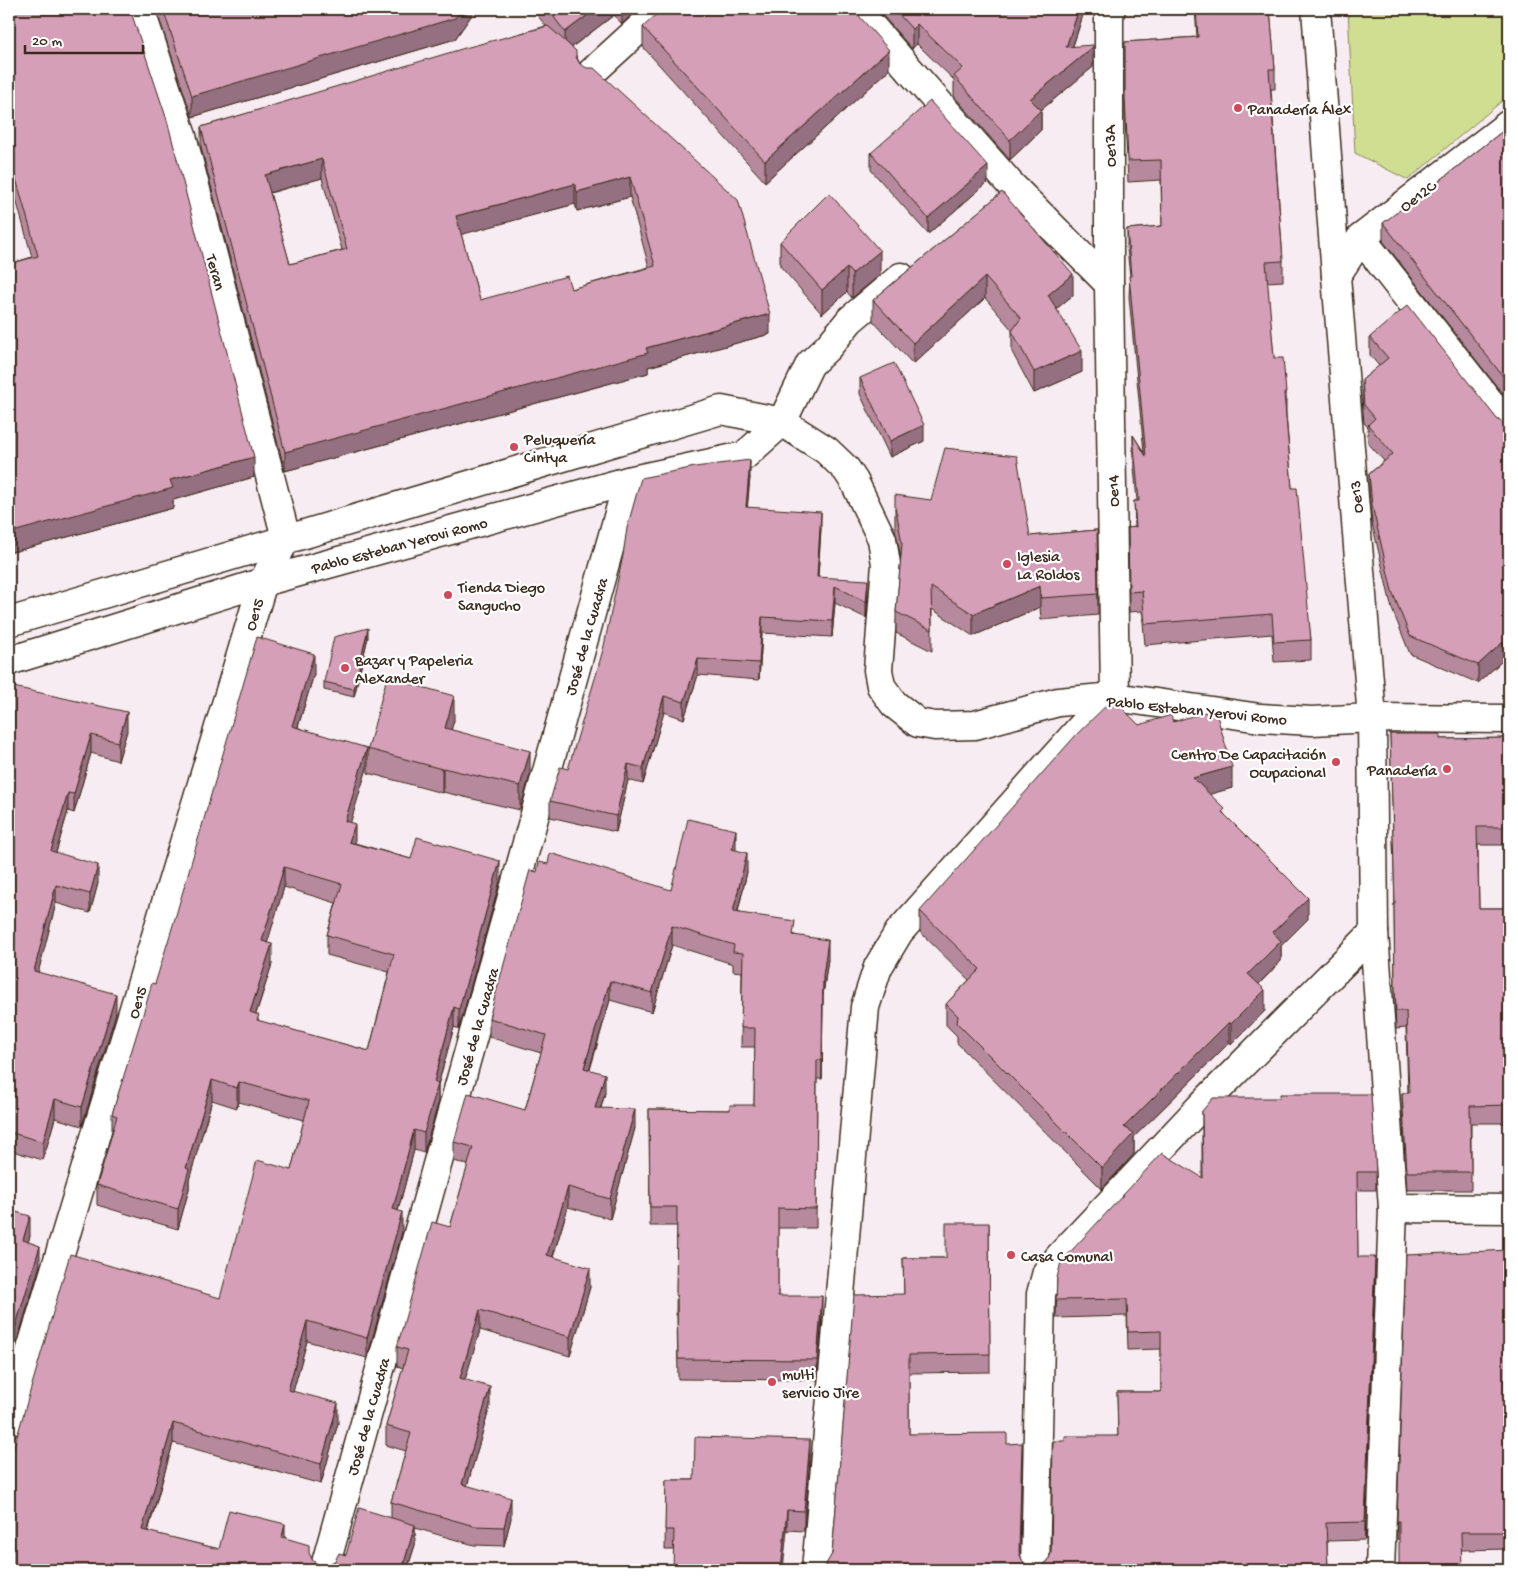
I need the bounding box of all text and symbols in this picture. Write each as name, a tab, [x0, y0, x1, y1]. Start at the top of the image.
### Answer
scale bar	[25, 22, 142, 54]
text: 20 m	[32, 33, 62, 51]
place label: Panadería Álex	[1247, 101, 1352, 121]
marker: Panadería Álex	[1232, 102, 1244, 114]
street label: Oe13A	[1103, 123, 1122, 167]
street label: Oe12C	[1397, 177, 1442, 218]
street label: Teran	[199, 252, 228, 293]
place label: Peluquería Cintya	[523, 432, 597, 469]
marker: Peluquería Cintya	[508, 441, 520, 453]
street label: Oe14	[1106, 474, 1125, 507]
street label: Oe13	[1348, 480, 1369, 514]
street label: Pablo Esteban Yerovi Romo	[309, 515, 490, 580]
place label: Iglesia La Roldos	[1017, 549, 1080, 586]
marker: Iglesia La Roldos	[1001, 558, 1013, 570]
street label: José de la Cuadra	[563, 575, 615, 698]
place label: Tienda Diego Sangucho	[457, 580, 545, 617]
marker: Tienda Diego Sangucho	[442, 589, 454, 601]
street label: Oe15	[242, 597, 270, 633]
place label: Bazar y Papeleria Alexander	[354, 653, 474, 690]
marker: Bazar y Papeleria Alexander	[339, 662, 351, 674]
street label: Pablo Esteban Yerovi Romo	[1104, 693, 1288, 731]
place label: Centro De Capacitación Ocupacional	[1171, 747, 1326, 784]
marker: Centro De Capacitación Ocupacional	[1330, 756, 1342, 768]
place label: Panadería	[1366, 763, 1438, 782]
marker: Panadería	[1441, 763, 1453, 775]
street label: José de la Cuadra	[454, 965, 506, 1088]
street label: Oe15	[125, 985, 153, 1021]
marker: Casa Comunal	[1005, 1249, 1017, 1261]
place label: Casa Comunal	[1021, 1249, 1113, 1268]
street label: José de la Cuadra	[345, 1355, 397, 1478]
place label: multi servicio Jire	[782, 1367, 860, 1404]
marker: multi servicio Jire	[766, 1376, 778, 1388]

